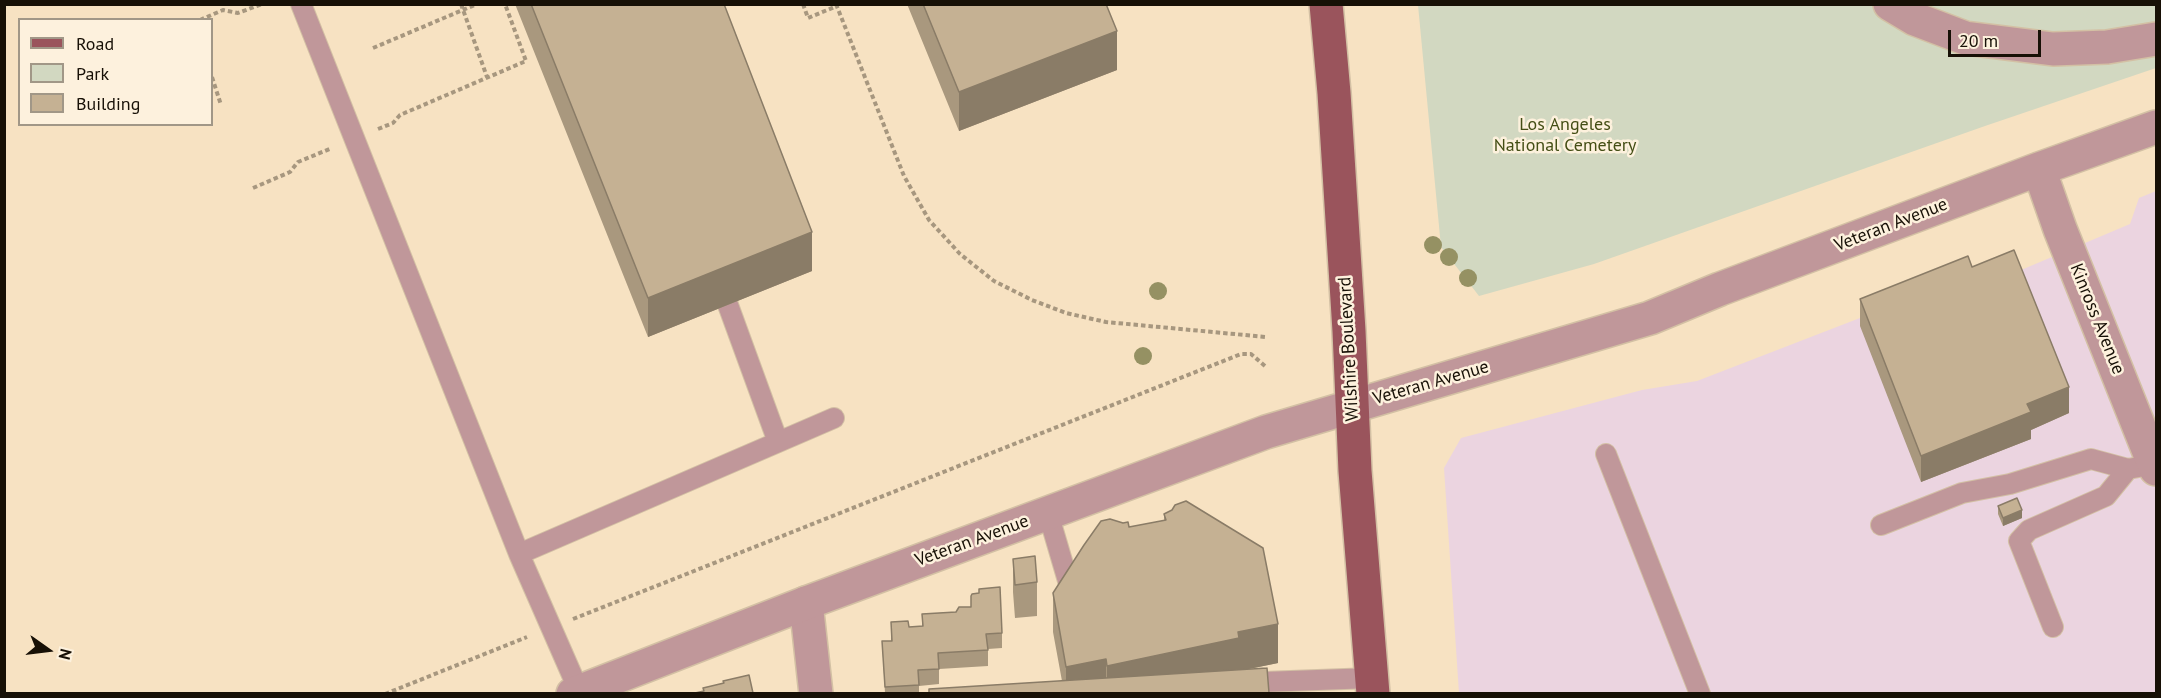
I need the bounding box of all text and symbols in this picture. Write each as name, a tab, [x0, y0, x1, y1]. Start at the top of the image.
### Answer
legend	[18, 18, 213, 126]
scale bar	[1951, 18, 2044, 56]
text: 20 m	[1959, 29, 1998, 52]
text: Road	[76, 32, 114, 55]
text: Park	[76, 62, 109, 85]
text: Building	[76, 92, 140, 115]
park label: Los Angeles National Cemetery	[1494, 114, 1636, 156]
street label: Veteran Avenue	[1831, 194, 1951, 256]
street label: Kinross Avenue	[2065, 260, 2129, 378]
street label: Wilshire Boulevard	[1334, 276, 1364, 422]
street label: Veteran Avenue	[1371, 356, 1491, 410]
street label: Veteran Avenue	[912, 510, 1032, 572]
north arrow	[18, 620, 78, 680]
text: N	[54, 647, 76, 662]

